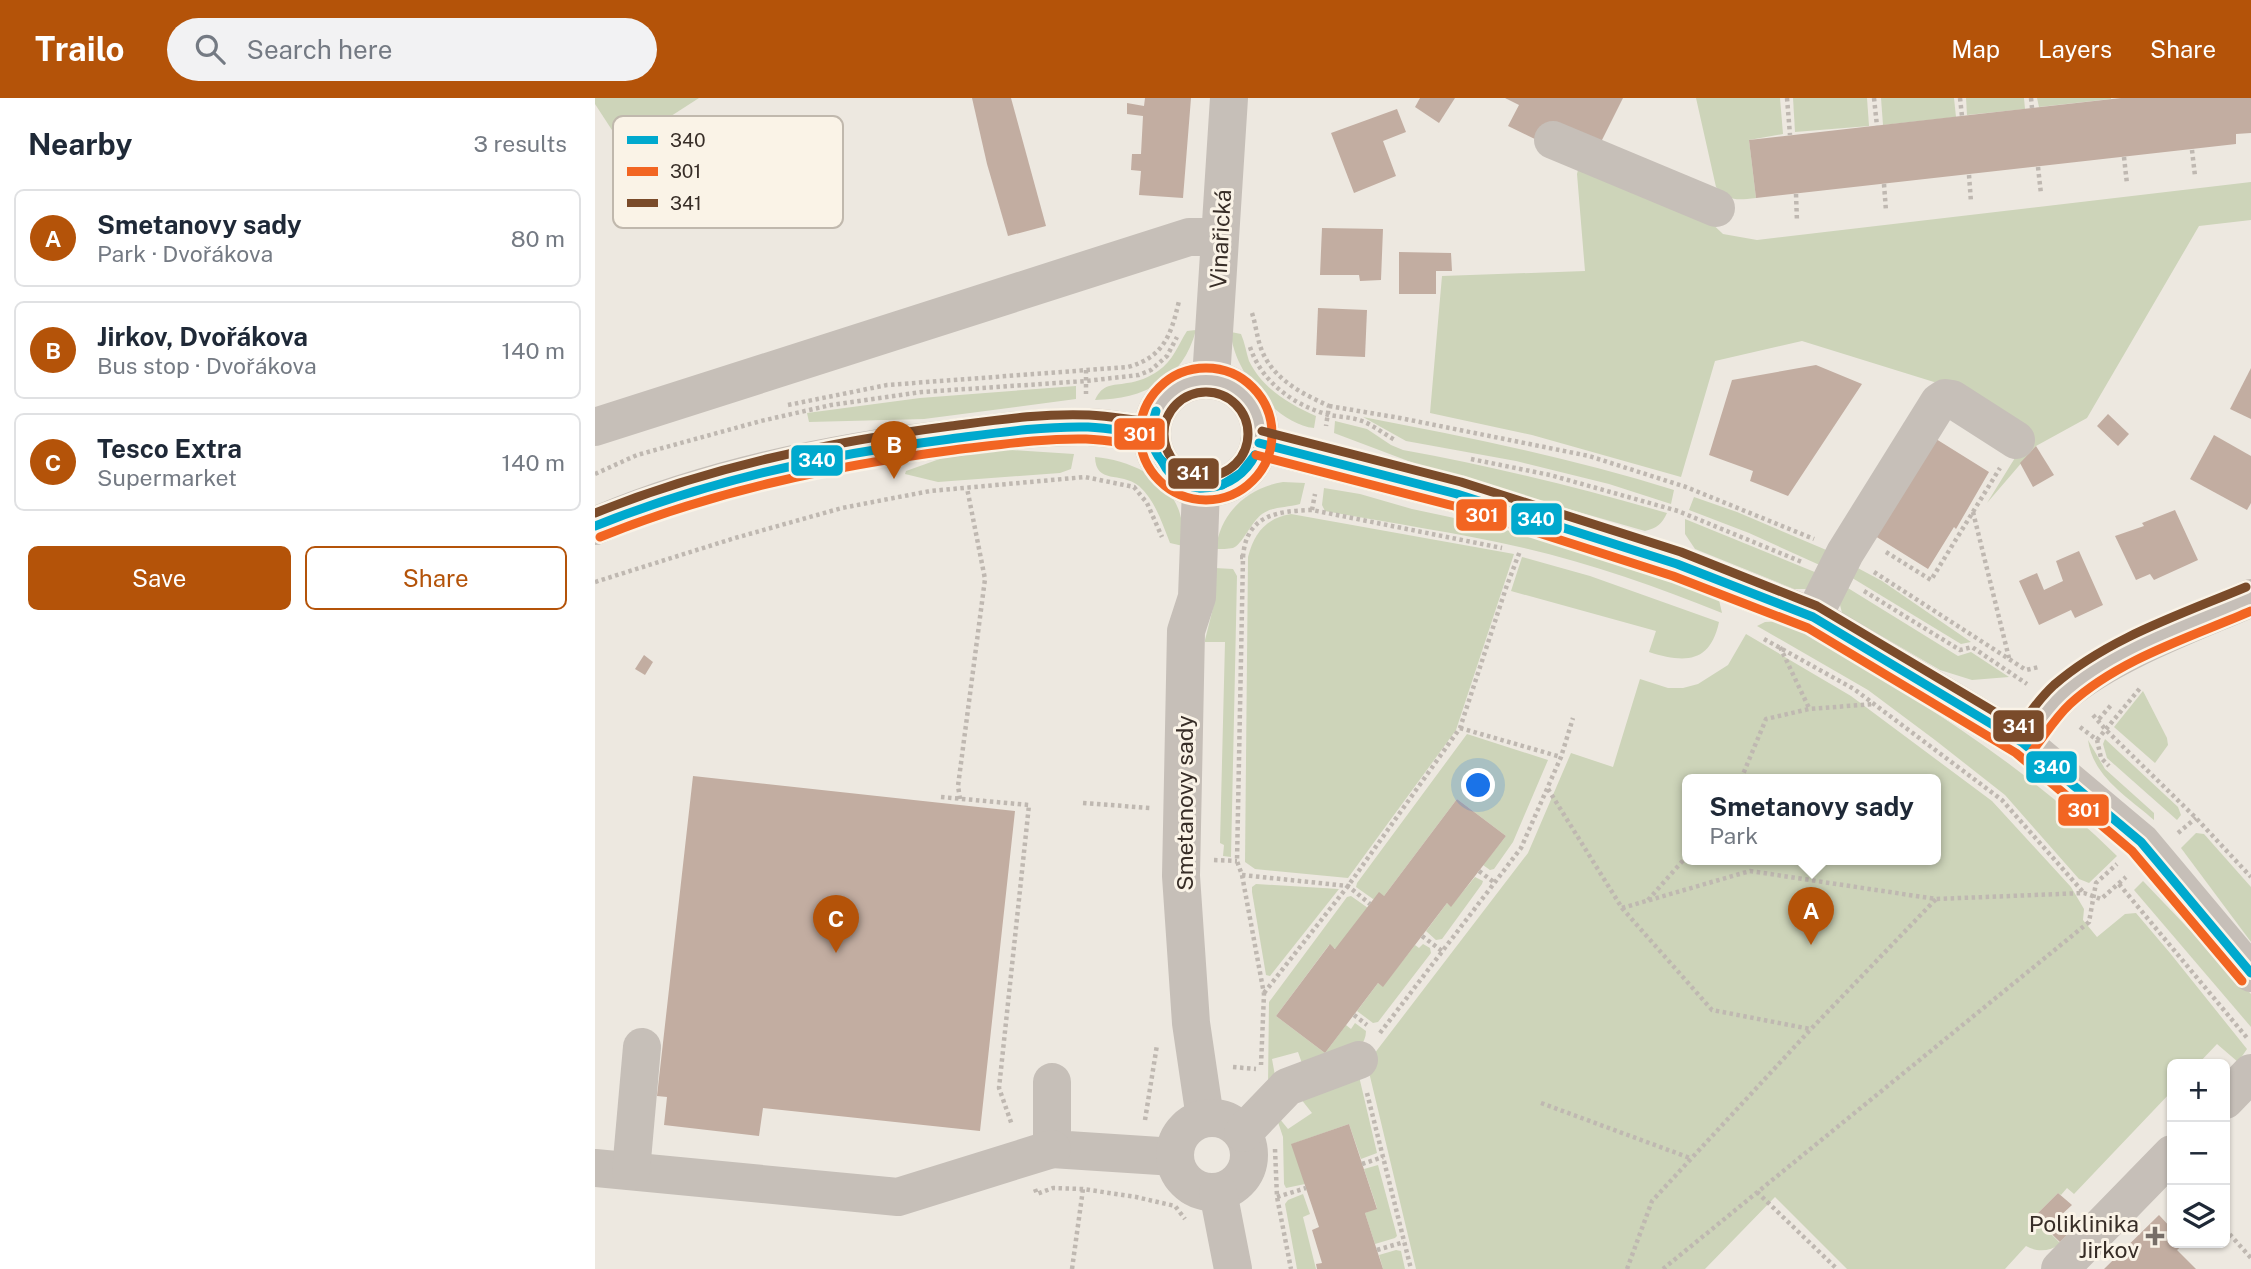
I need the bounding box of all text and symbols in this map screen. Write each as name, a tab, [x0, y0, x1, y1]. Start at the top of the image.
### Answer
search box	[167, 18, 657, 81]
text: Trailo	[35, 30, 125, 68]
icon: search	[191, 30, 229, 68]
text: Search here	[247, 34, 392, 65]
text: Map	[1951, 35, 2000, 63]
text: Layers	[2038, 35, 2112, 63]
text: Share	[2150, 35, 2216, 63]
legend	[613, 116, 843, 228]
text: Nearby	[28, 126, 132, 162]
text: 340	[670, 129, 706, 151]
text: 3 results	[473, 130, 567, 157]
text: 301	[670, 160, 701, 182]
street label: Vinařická	[1204, 189, 1236, 289]
text: 341	[670, 192, 702, 214]
text: Smetanovy sady	[97, 209, 302, 240]
text: A	[45, 225, 61, 252]
text: 80 m	[511, 225, 565, 252]
text: Park · Dvořákova	[97, 240, 273, 267]
text: Jirkov, Dvořákova	[97, 321, 308, 352]
text: B	[45, 337, 61, 364]
text: 140 m	[502, 337, 565, 364]
text: Bus stop · Dvořákova	[97, 352, 317, 379]
line badge: 301	[1113, 417, 1166, 451]
pin: B	[871, 421, 917, 479]
text: 301	[1124, 423, 1156, 445]
text: Tesco Extra	[97, 433, 242, 464]
line badge: 340	[790, 444, 844, 477]
text: C	[45, 449, 61, 476]
text: 140 m	[502, 449, 565, 476]
text: 340	[798, 449, 836, 471]
line badge: 341	[1167, 457, 1220, 490]
text: 341	[1176, 462, 1210, 484]
text: Supermarket	[97, 464, 237, 491]
line badge: 301	[1455, 498, 1508, 532]
line badge: 340	[1510, 502, 1563, 536]
text: 301	[1466, 504, 1498, 526]
text: 340	[1517, 508, 1555, 530]
button: Save	[28, 546, 291, 610]
button: Share	[305, 546, 567, 610]
line badge: 341	[1992, 709, 2045, 743]
street label: Smetanovy sady	[1171, 715, 1198, 891]
text: 341	[2002, 715, 2036, 737]
line badge: 340	[2025, 750, 2078, 784]
text: 340	[2033, 756, 2071, 778]
your location	[1461, 768, 1495, 802]
popup	[1682, 774, 1941, 865]
text: Smetanovy sady	[1709, 791, 1914, 822]
line badge: 301	[2057, 793, 2110, 827]
text: 301	[2068, 799, 2100, 821]
text: Park	[1709, 822, 1758, 849]
pin: A	[1788, 887, 1834, 945]
pin: C	[813, 895, 859, 953]
map controls	[2167, 1059, 2230, 1248]
button: +	[2167, 1059, 2230, 1122]
button: −	[2167, 1122, 2230, 1185]
button: layers	[2167, 1185, 2230, 1248]
place label: Poliklinika Jirkov	[2029, 1210, 2139, 1263]
marker: Poliklinika Jirkov	[2145, 1226, 2165, 1246]

